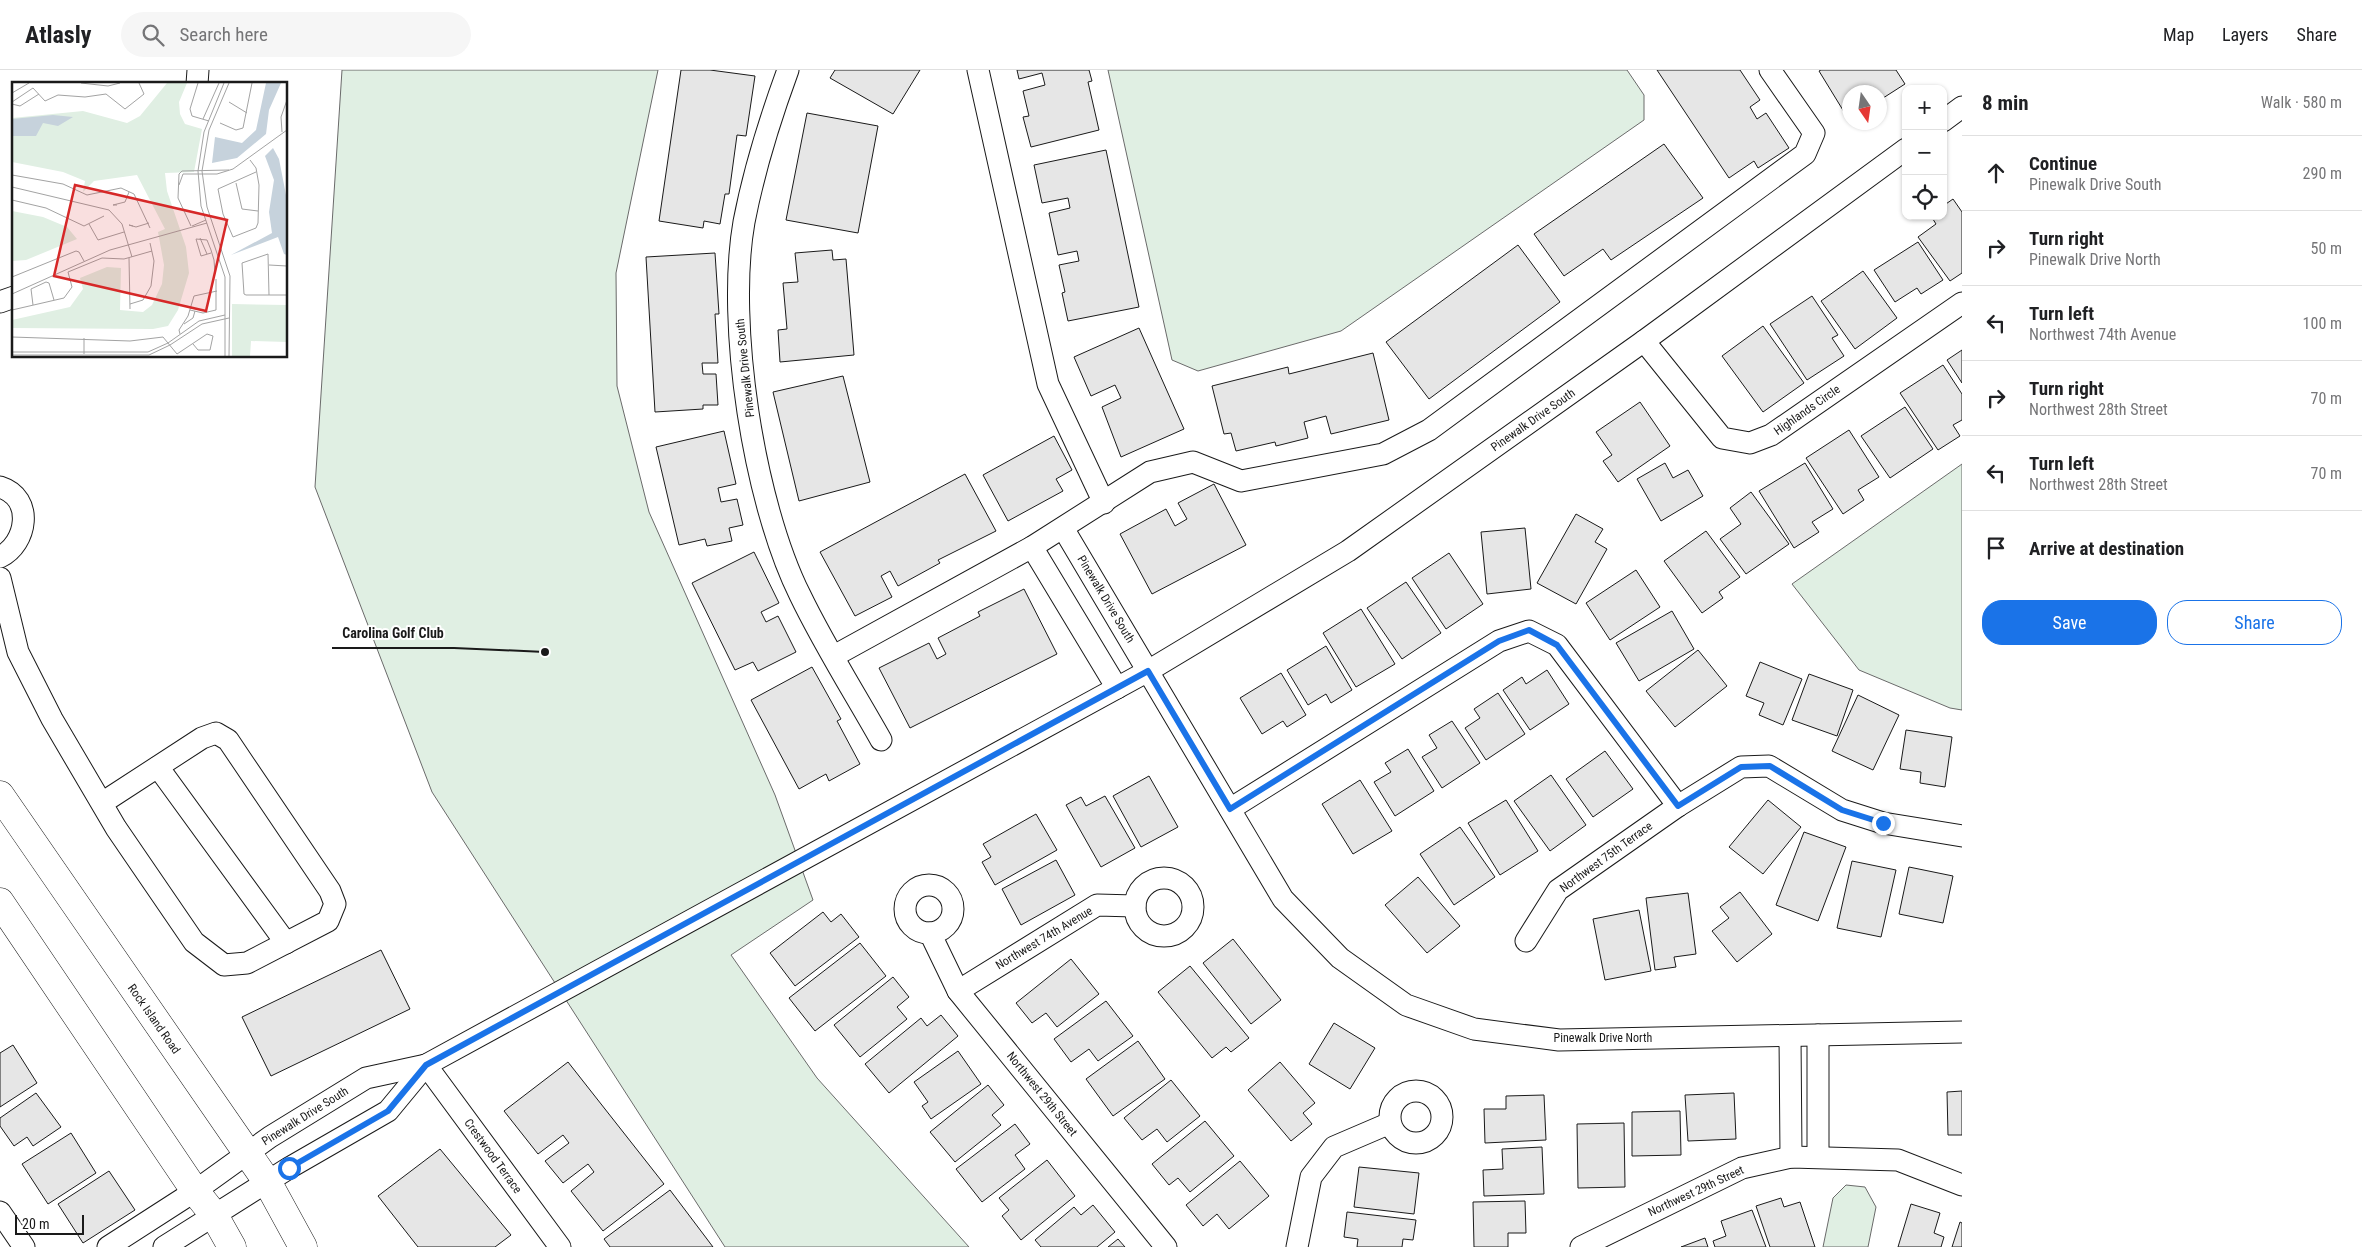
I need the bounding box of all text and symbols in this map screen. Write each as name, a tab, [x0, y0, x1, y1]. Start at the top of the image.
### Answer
search box	[121, 12, 471, 57]
text: Atlasly	[25, 21, 91, 49]
icon: search	[139, 21, 167, 49]
text: Search here	[179, 23, 268, 46]
text: Map	[2163, 24, 2194, 45]
text: Layers	[2222, 24, 2269, 45]
text: Share	[2297, 24, 2337, 45]
inset map	[12, 82, 288, 358]
north arrow	[1842, 85, 1887, 130]
map controls	[1902, 85, 1947, 220]
button: +	[1902, 85, 1947, 130]
text: 8 min	[1982, 91, 2029, 115]
text: Walk · 580 m	[2261, 93, 2342, 112]
button: −	[1902, 130, 1947, 175]
text: Continue	[2029, 152, 2097, 175]
icon: ahead	[1982, 159, 2010, 187]
text: 290 m	[2303, 164, 2342, 183]
button: locate	[1902, 175, 1947, 220]
text: Pinewalk Drive South	[2029, 175, 2162, 194]
text: Turn right	[2029, 227, 2104, 250]
icon: right	[1982, 234, 2010, 262]
text: 50 m	[2310, 239, 2342, 258]
text: Pinewalk Drive North	[2029, 250, 2161, 269]
text: Turn left	[2029, 302, 2094, 325]
icon: left	[1982, 309, 2010, 337]
text: 100 m	[2303, 314, 2342, 333]
street label: Pinewalk Drive South	[733, 318, 757, 418]
text: Northwest 74th Avenue	[2029, 325, 2176, 344]
text: Turn right	[2029, 377, 2104, 400]
street label: Highlands Circle	[1771, 382, 1843, 438]
icon: right	[1982, 384, 2010, 412]
street label: Pinewalk Drive South	[1488, 386, 1578, 454]
text: 70 m	[2310, 389, 2342, 408]
text: Northwest 28th Street	[2029, 400, 2168, 419]
text: Turn left	[2029, 452, 2094, 475]
icon: left	[1982, 459, 2010, 487]
text: 70 m	[2310, 464, 2342, 483]
text: Northwest 28th Street	[2029, 475, 2168, 494]
icon: arrive	[1982, 534, 2010, 562]
text: Arrive at destination	[2029, 537, 2184, 560]
street label: Pinewalk Drive South	[1074, 553, 1138, 645]
button: Save	[1982, 600, 2157, 645]
button: Share	[2167, 600, 2342, 645]
callout: Carolina Golf Club	[332, 619, 454, 648]
text: Carolina Golf Club	[342, 625, 444, 641]
route end	[1872, 812, 1895, 835]
street label: Northwest 75th Terrace	[1557, 819, 1655, 895]
street label: Northwest 74th Avenue	[993, 903, 1095, 972]
street label: Rock Island Road	[125, 982, 183, 1057]
street label: Pinewalk Drive North	[1554, 1031, 1653, 1045]
street label: Northwest 29th Street	[1004, 1049, 1080, 1139]
street label: Pinewalk Drive South	[259, 1084, 351, 1148]
street label: Crestwood Terrace	[461, 1116, 525, 1196]
route start	[278, 1157, 301, 1180]
street label: Northwest 29th Street	[1646, 1162, 1746, 1219]
scale bar	[15, 1212, 84, 1235]
text: 20 m	[22, 1216, 50, 1232]

